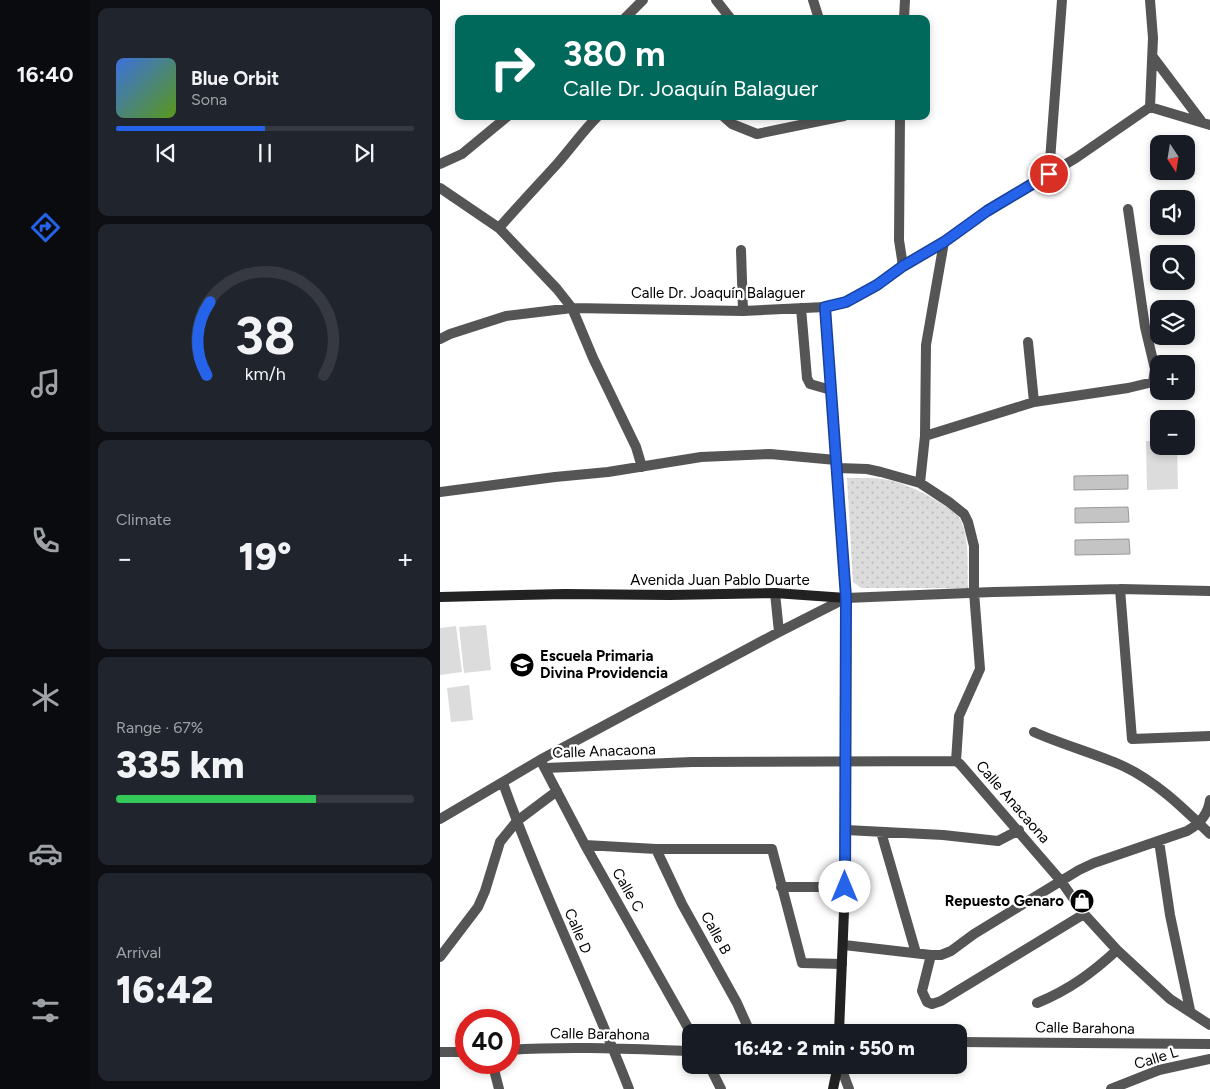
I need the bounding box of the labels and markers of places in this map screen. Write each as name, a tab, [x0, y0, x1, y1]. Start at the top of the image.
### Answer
pin	[1028, 153, 1070, 195]
place label: Escuela Primaria Divina Providencia	[540, 647, 668, 682]
school or university icon: Escuela Primaria Divina Providencia	[509, 652, 535, 678]
shop icon: Repuesto Genaro	[1069, 888, 1095, 914]
place label: Repuesto Genaro	[945, 892, 1064, 910]

